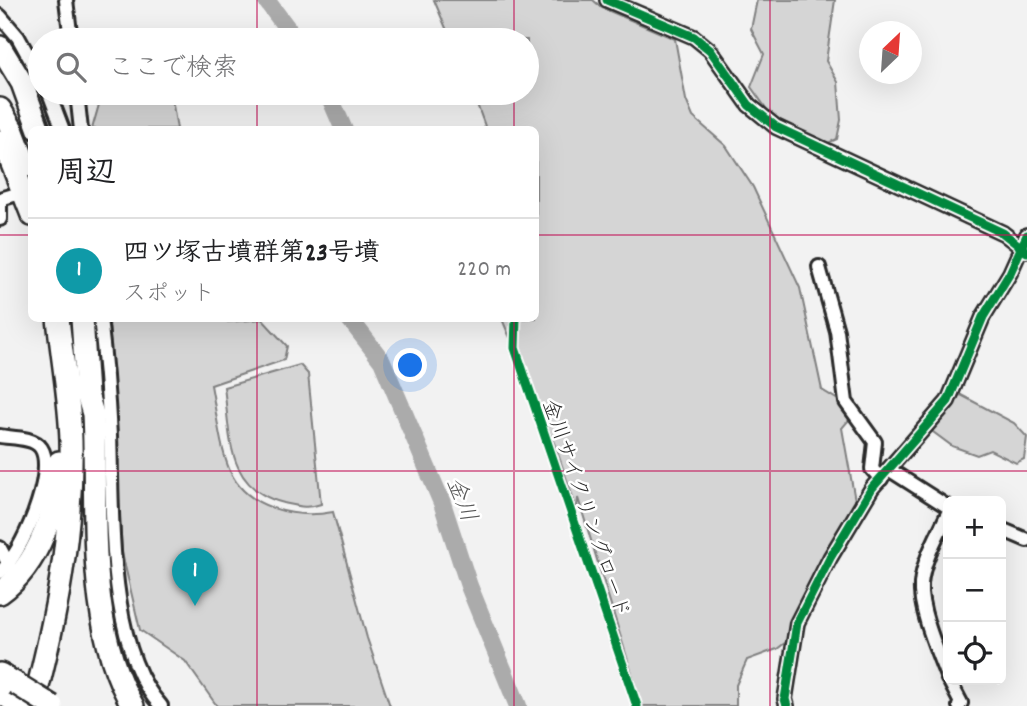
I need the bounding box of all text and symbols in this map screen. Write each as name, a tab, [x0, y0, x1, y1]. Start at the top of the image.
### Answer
north arrow	[859, 21, 922, 84]
search box	[28, 28, 539, 105]
icon: search	[52, 48, 90, 86]
text: ここで検索	[108, 51, 238, 88]
text: 周辺	[56, 154, 116, 197]
text: 四ツ塚古墳群第23号墳	[123, 236, 380, 273]
text: 1	[76, 254, 82, 287]
text: 220 m	[457, 254, 511, 287]
text: スポット	[123, 279, 215, 312]
your location	[393, 348, 427, 382]
street label: 金川サイクリングロード	[533, 396, 636, 622]
water label: 金川	[436, 473, 483, 528]
map controls	[943, 496, 1006, 685]
button: +	[943, 496, 1006, 559]
pin: 1	[172, 548, 218, 606]
button: −	[943, 559, 1006, 622]
button: locate	[943, 622, 1006, 685]

